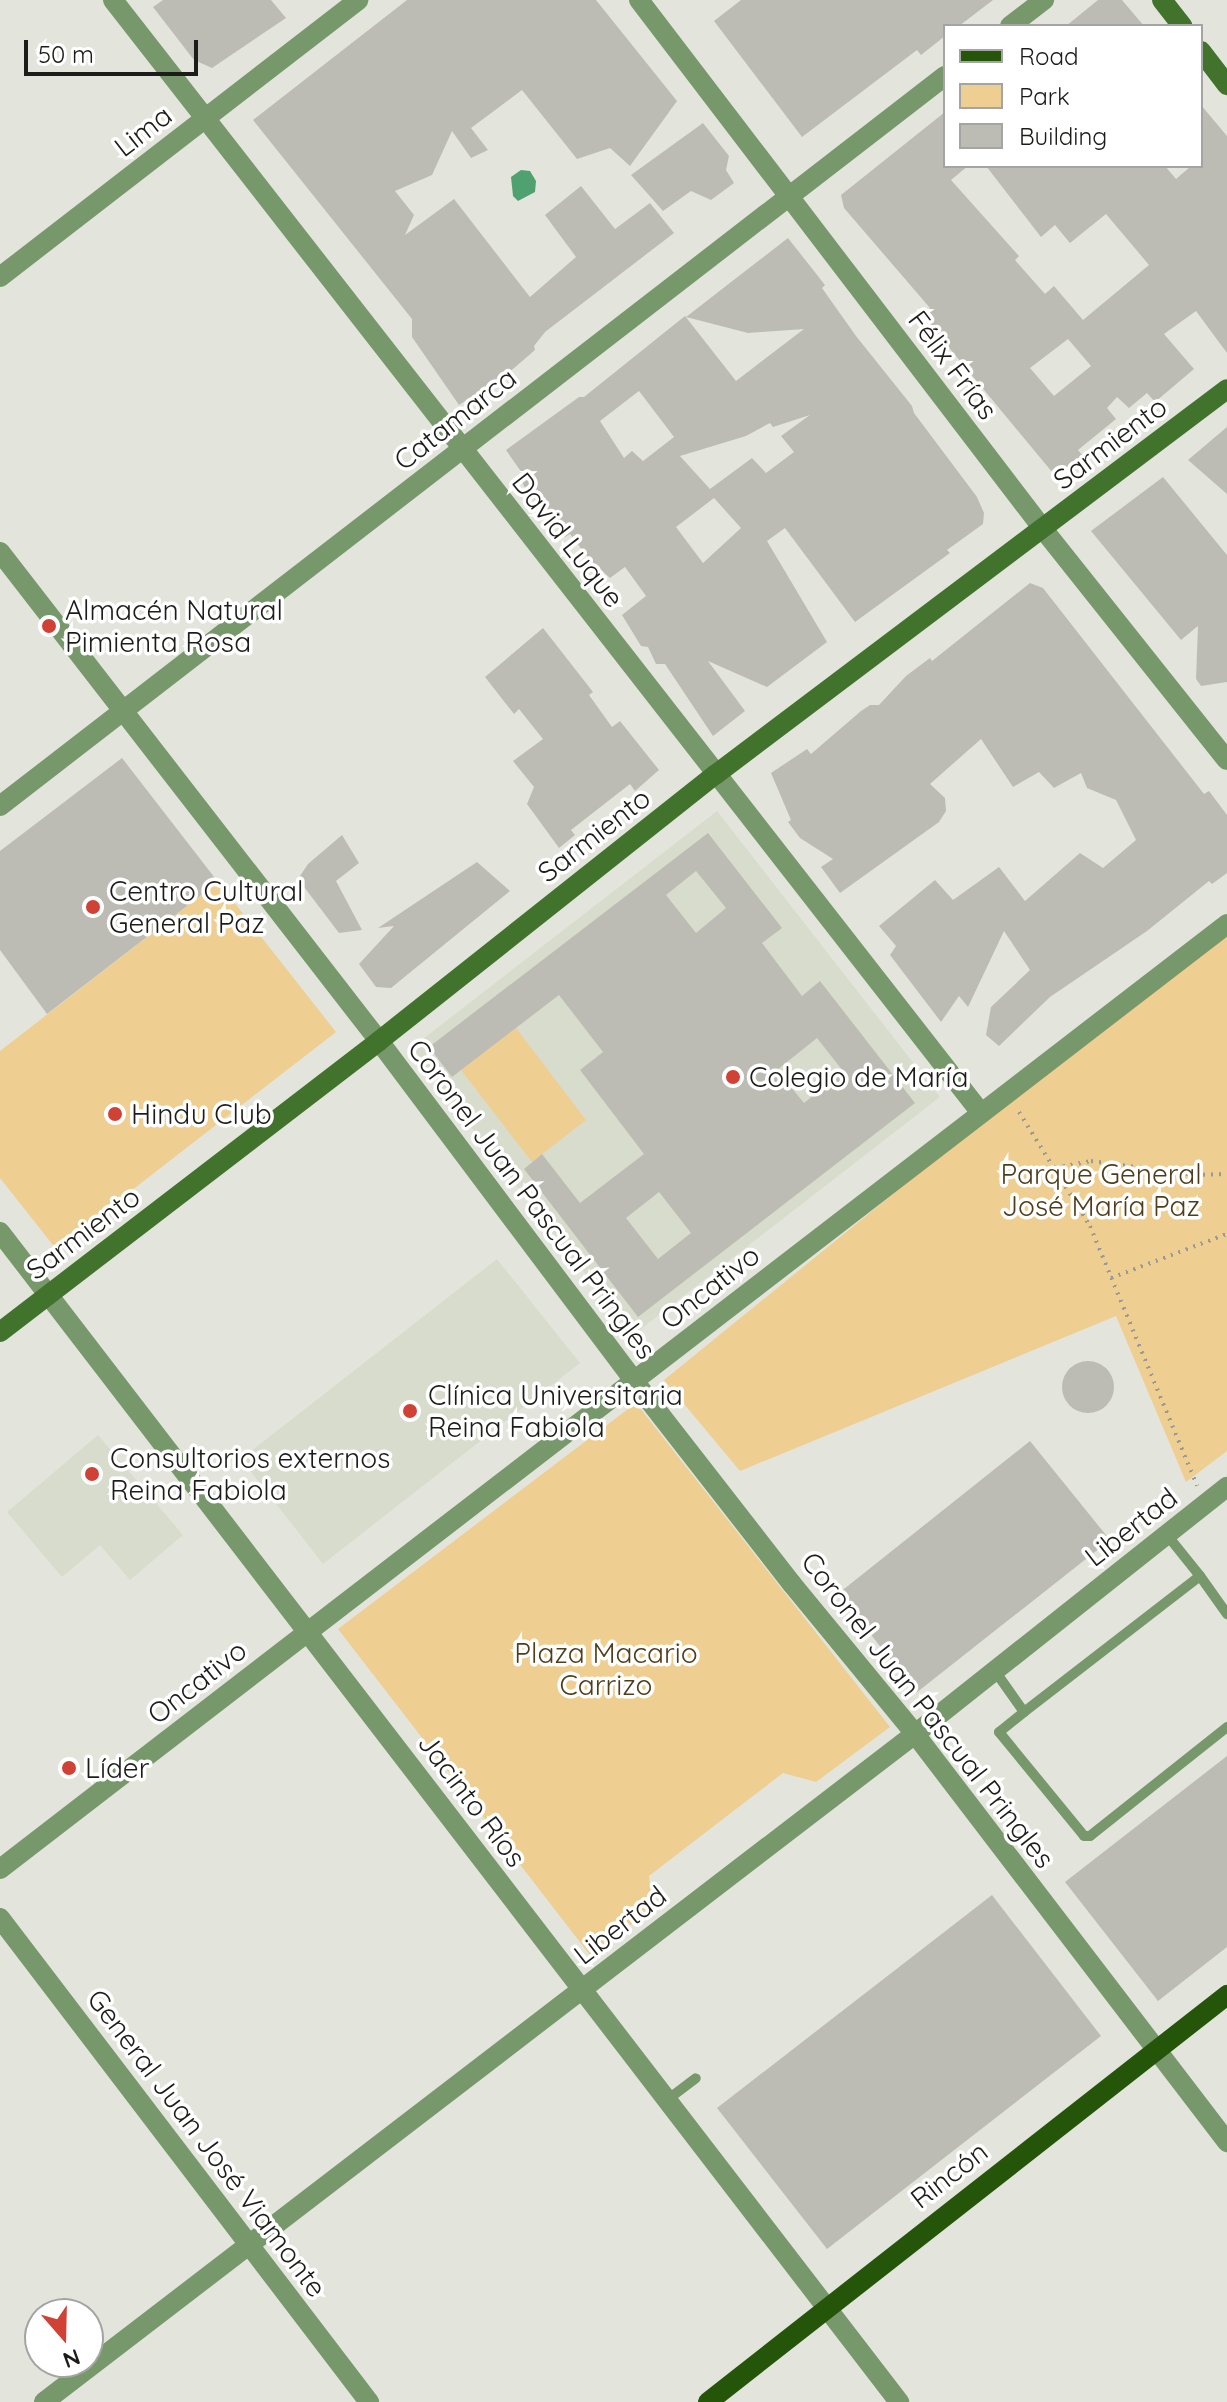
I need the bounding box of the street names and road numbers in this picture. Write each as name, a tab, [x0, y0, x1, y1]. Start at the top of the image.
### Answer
street label: Lima	[108, 98, 178, 164]
street label: Félix Frías	[901, 304, 1005, 426]
street label: Catamarca	[387, 361, 523, 477]
street label: Sarmiento	[1047, 389, 1173, 497]
street label: David Luque	[505, 466, 631, 614]
street label: Sarmiento	[531, 781, 657, 889]
street label: Coronel Juan Pascual Pringles	[401, 1033, 663, 1365]
street label: Sarmiento	[20, 1179, 146, 1287]
street label: Oncativo	[654, 1238, 766, 1336]
street label: Libertad	[1078, 1481, 1184, 1573]
street label: Coronel Juan Pascual Pringles	[794, 1545, 1062, 1875]
street label: Oncativo	[141, 1633, 253, 1731]
street label: Jacinto Ríos	[411, 1727, 533, 1873]
street label: Libertad	[567, 1879, 673, 1971]
street label: General Juan José Viamonte	[80, 1983, 334, 2303]
street label: Rincón	[904, 2135, 994, 2215]

